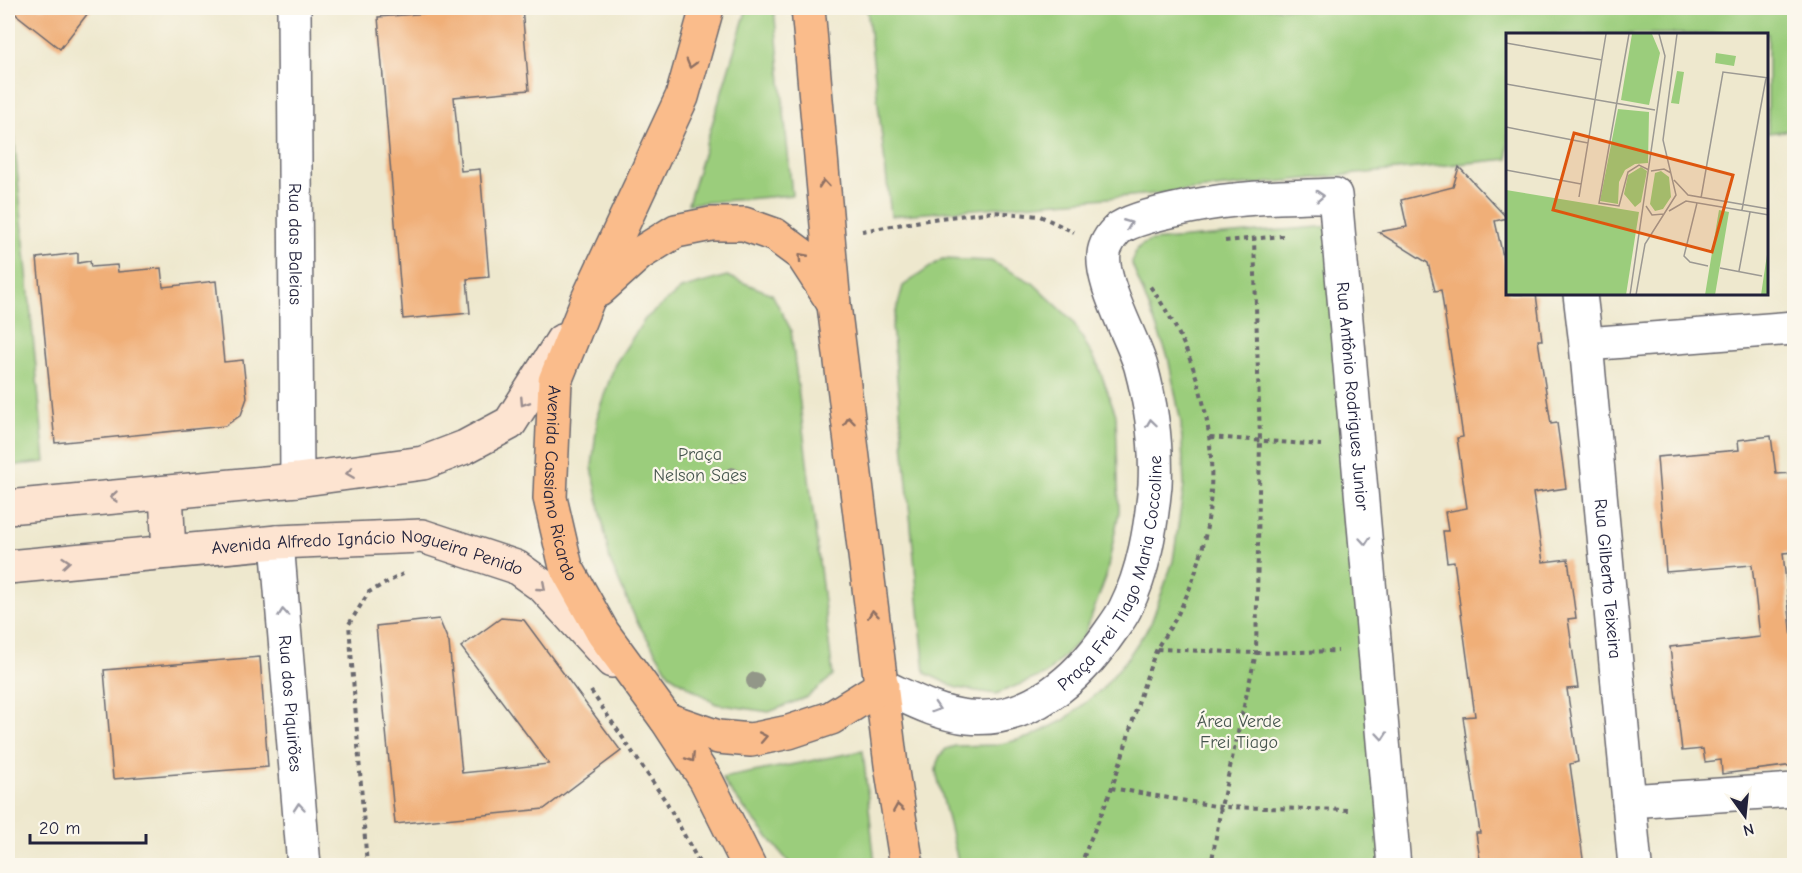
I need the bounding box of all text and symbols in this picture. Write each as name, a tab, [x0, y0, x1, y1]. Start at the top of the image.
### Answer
inset map	[1506, 33, 1769, 296]
one-way arrow	[686, 58, 698, 69]
one-way arrow	[817, 179, 830, 188]
street label: Rua das Baleias	[285, 183, 306, 305]
one-way arrow	[1315, 189, 1324, 202]
one-way arrow	[1122, 219, 1133, 231]
one-way arrow	[798, 252, 809, 263]
street label: Rua Antônio Rodrigues Junior	[1332, 281, 1373, 512]
street label: Avenida Cassiano Ricardo	[539, 385, 582, 585]
one-way arrow	[520, 396, 532, 406]
one-way arrow	[843, 416, 855, 425]
one-way arrow	[1146, 418, 1158, 427]
park label: Praça Nelson Saes	[653, 444, 747, 486]
street label: Praça Frei Tiago Maria Coccoline	[1053, 455, 1166, 695]
one-way arrow	[346, 466, 355, 478]
one-way arrow	[110, 490, 119, 503]
street label: Rua Gilberto Teixeira	[1590, 498, 1626, 660]
street label: Avenida Alfredo Ignácio Nogueira Penido	[211, 525, 528, 580]
one-way arrow	[1358, 537, 1371, 546]
one-way arrow	[61, 555, 70, 568]
one-way arrow	[535, 580, 546, 591]
one-way arrow	[277, 608, 290, 617]
one-way arrow	[867, 610, 880, 619]
street label: Rua dos Piquirões	[274, 634, 307, 773]
one-way arrow	[930, 701, 940, 714]
park label: Área Verde Frei Tiago	[1197, 710, 1281, 753]
one-way arrow	[1375, 731, 1388, 740]
one-way arrow	[757, 732, 767, 745]
one-way arrow	[684, 751, 695, 762]
north arrow	[1715, 786, 1775, 846]
one-way arrow	[293, 803, 306, 812]
one-way arrow	[893, 803, 905, 812]
scale bar	[30, 807, 146, 845]
text: 20 m	[39, 818, 80, 839]
text: N	[1741, 819, 1756, 840]

